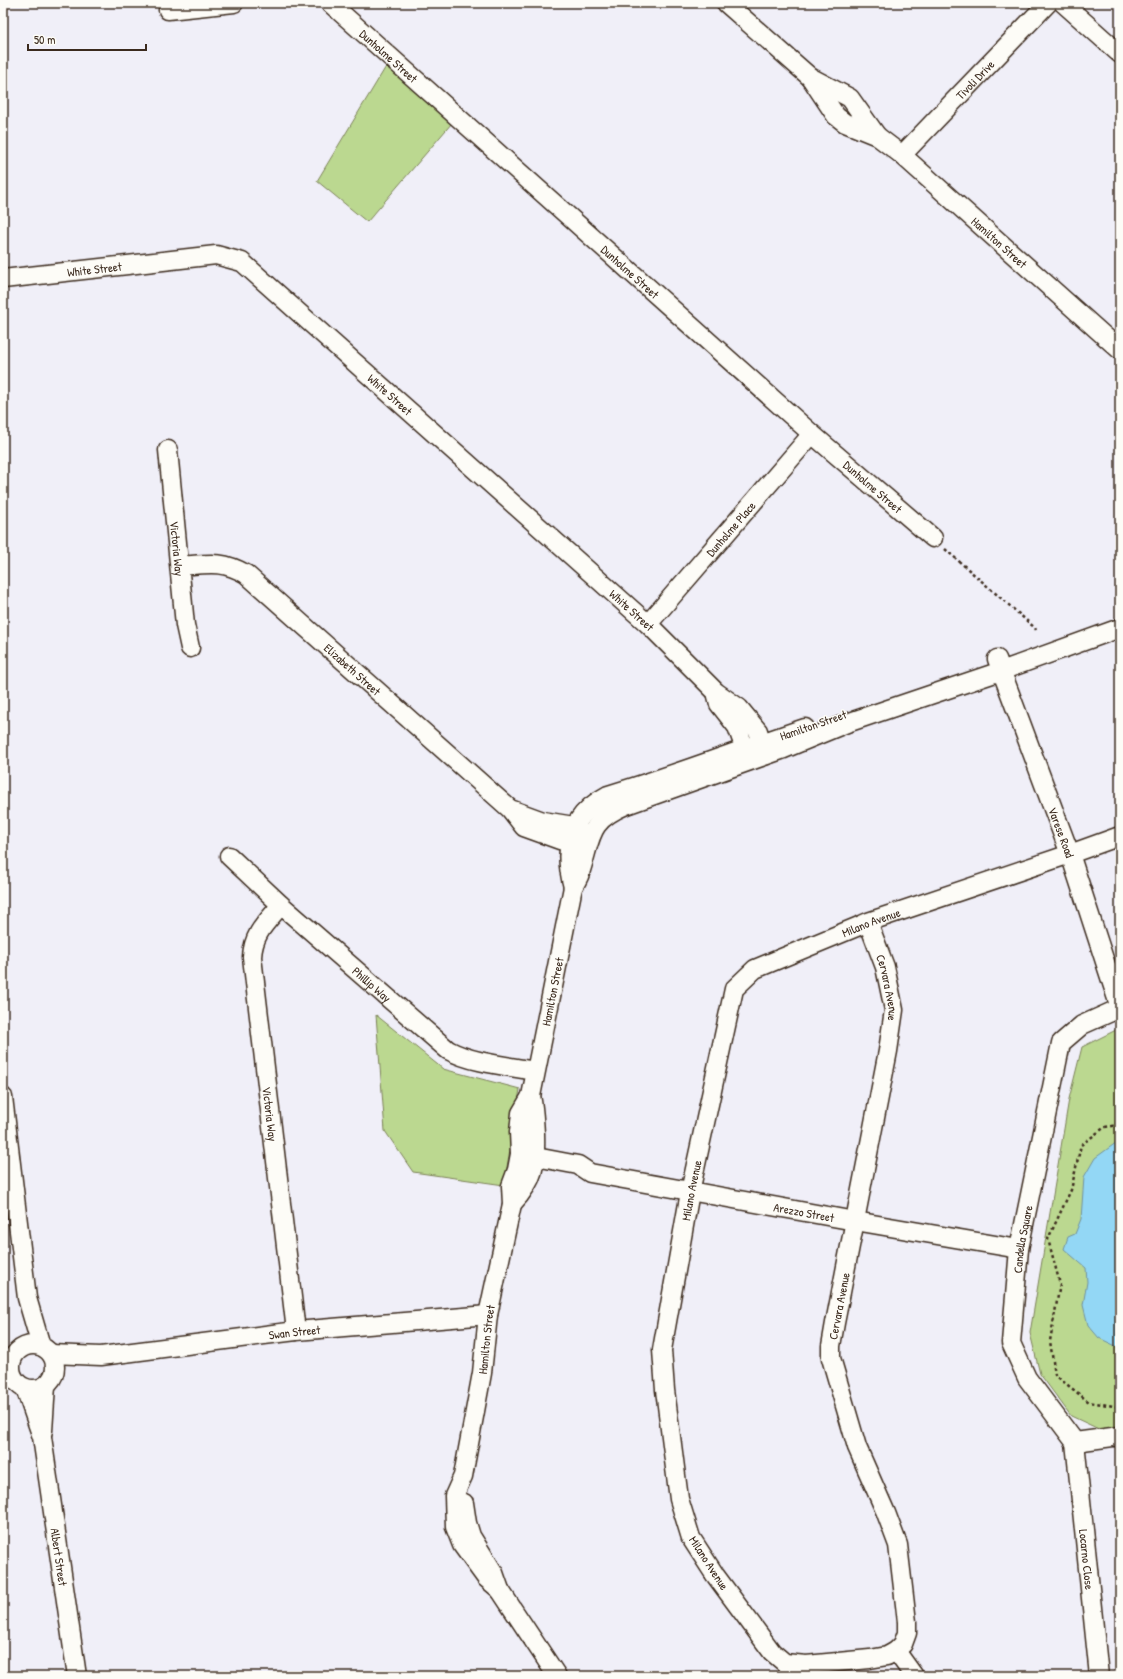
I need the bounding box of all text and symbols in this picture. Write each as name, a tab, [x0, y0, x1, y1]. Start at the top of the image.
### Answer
street label: Dunholme Street	[356, 25, 422, 87]
scale bar	[28, 26, 146, 52]
text: 50 m	[34, 31, 55, 48]
street label: Tivoli Drive	[952, 55, 998, 103]
street label: Hamilton Street	[968, 213, 1032, 272]
street label: Dunholme Street	[598, 241, 664, 303]
street label: White Street	[66, 257, 123, 280]
street label: White Street	[364, 370, 417, 419]
street label: Dunholme Street	[840, 456, 907, 517]
street label: Dunholme Place	[702, 497, 759, 560]
street label: Victoria Way	[166, 520, 189, 577]
street label: White Street	[606, 585, 659, 635]
street label: Elizabeth Street	[321, 639, 386, 700]
street label: Hamilton Street	[777, 705, 849, 744]
street label: Varese Road	[1045, 805, 1079, 860]
street label: Milano Avenue	[839, 903, 903, 941]
street label: Cervara Avenue	[872, 952, 903, 1022]
street label: Hamilton Street	[537, 955, 567, 1027]
street label: Phillip Way	[349, 962, 395, 1006]
street label: Victoria Way	[259, 1086, 282, 1142]
street label: Milano Avenue	[677, 1158, 705, 1222]
street label: Arezzo Street	[772, 1198, 837, 1226]
street label: Candella Square	[1008, 1203, 1036, 1274]
street label: Cervara Avenue	[824, 1271, 854, 1341]
street label: Hamilton Street	[473, 1302, 499, 1375]
street label: Swan Street	[268, 1320, 322, 1343]
street label: Albert Street	[47, 1527, 72, 1588]
street label: Locarno Close	[1076, 1528, 1099, 1591]
street label: Milano Avenue	[685, 1533, 733, 1593]

